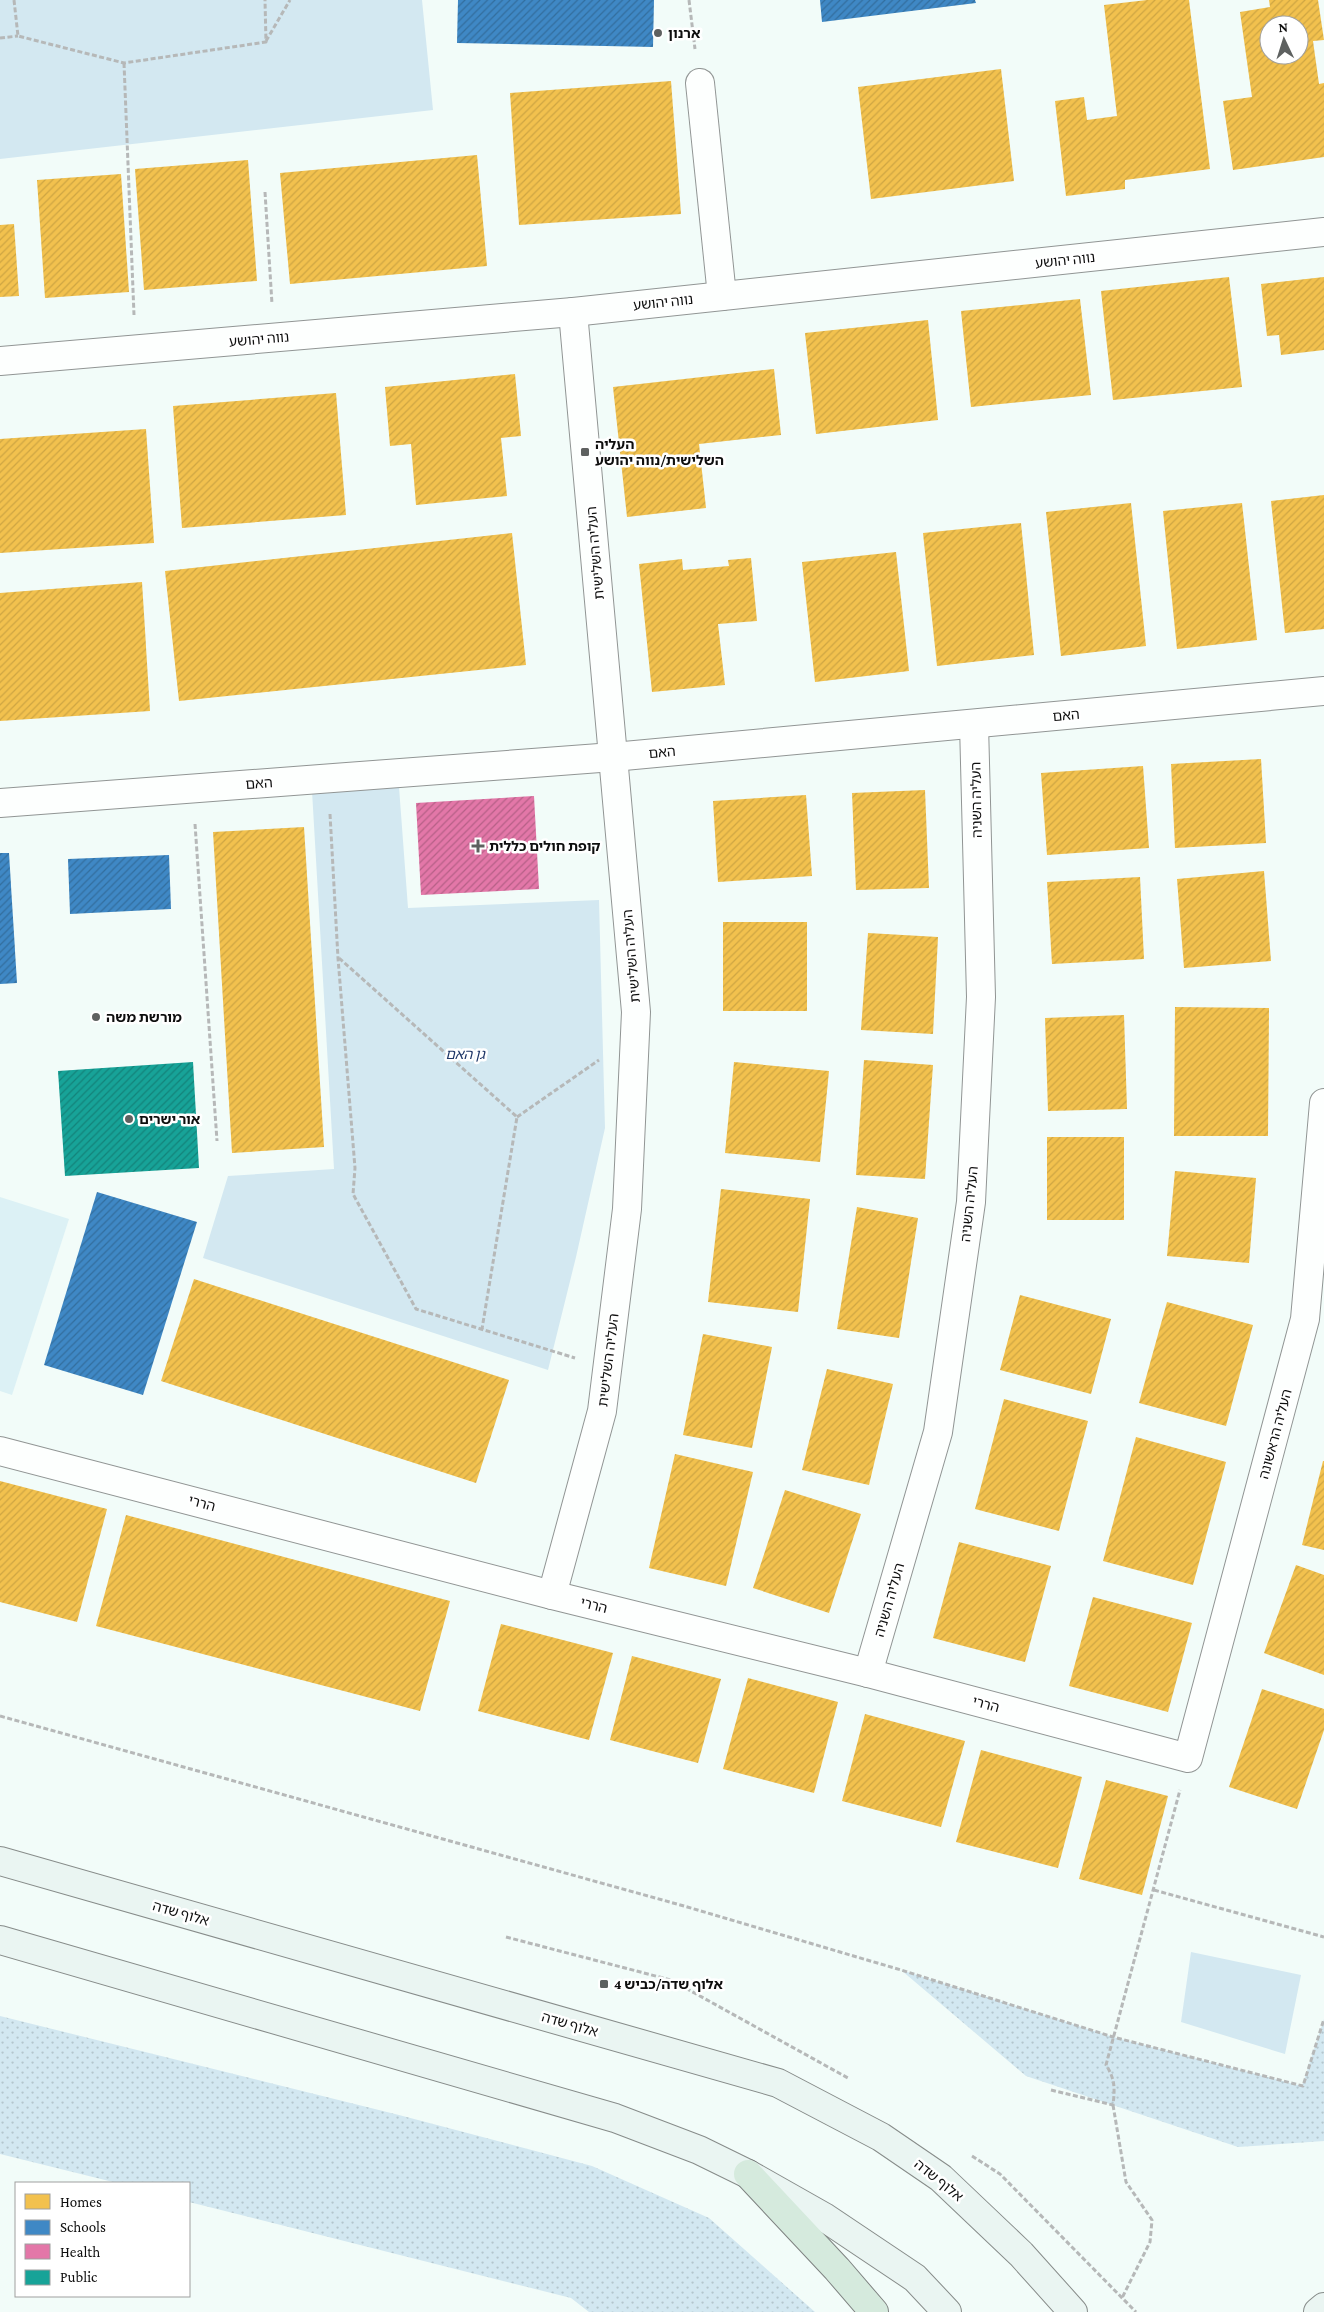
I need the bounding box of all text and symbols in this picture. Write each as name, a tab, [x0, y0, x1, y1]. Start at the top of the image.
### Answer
north arrow	[1259, 15, 1309, 65]
text: N	[1278, 19, 1289, 35]
place label: ארנון	[668, 25, 701, 41]
marker: ארנון	[652, 27, 664, 39]
street label: נווה יהושע	[1034, 249, 1096, 271]
street label: נווה יהושע	[632, 291, 694, 313]
street label: נווה יהושע	[228, 328, 290, 350]
place label: העליה השלישית/נווה יהושע	[595, 436, 724, 468]
marker: העליה השלישית/נווה יהושע	[579, 446, 591, 458]
street label: העליה השלישית	[583, 506, 607, 600]
street label: האם	[1052, 706, 1080, 724]
street label: האם	[648, 743, 676, 761]
street label: העליה השניה	[967, 762, 985, 838]
street label: האם	[245, 774, 273, 792]
place label: קופת חולים כללית	[489, 838, 601, 854]
marker: קופת חולים כללית	[471, 839, 485, 853]
street label: העליה השלישית	[619, 909, 643, 1003]
place label: מורשת משה	[106, 1009, 182, 1025]
marker: מורשת משה	[90, 1011, 102, 1023]
park label: גן האם	[445, 1046, 487, 1062]
place label: אור ישרים	[139, 1111, 201, 1127]
marker: אור ישרים	[123, 1113, 135, 1125]
street label: העליה השניה	[957, 1165, 981, 1243]
street label: העליה השלישית	[594, 1312, 622, 1408]
street label: העליה הראשונה	[1255, 1387, 1295, 1481]
street label: הררי	[187, 1492, 217, 1514]
street label: העליה השניה	[871, 1561, 907, 1639]
street label: הררי	[579, 1594, 609, 1616]
street label: הררי	[971, 1693, 1001, 1715]
street label: אלוף שדה	[151, 1897, 211, 1929]
place label: אלוף שדה/כביש 4	[614, 1976, 724, 1992]
marker: אלוף שדה/כביש 4	[598, 1978, 610, 1990]
street label: אלוף שדה	[540, 2008, 600, 2040]
street label: אלוף שדה	[911, 2156, 967, 2205]
legend	[15, 2182, 190, 2297]
text: Homes	[60, 2194, 102, 2210]
text: Schools	[60, 2219, 106, 2235]
text: Health	[60, 2244, 100, 2260]
text: Public	[60, 2269, 98, 2285]

